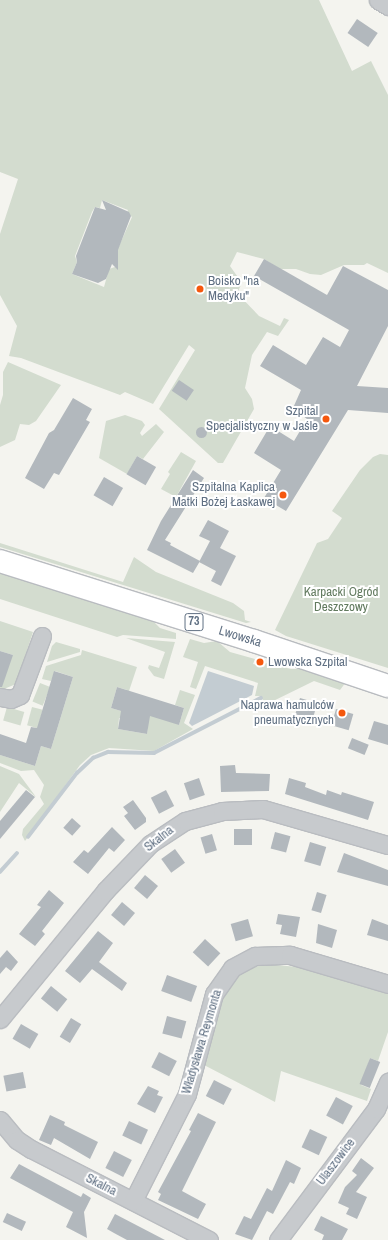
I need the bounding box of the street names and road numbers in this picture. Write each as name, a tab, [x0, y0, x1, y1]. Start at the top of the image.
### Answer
road number: 73	[184, 612, 204, 632]
street label: Lwowska	[217, 623, 263, 651]
street label: Skalna	[141, 823, 177, 855]
street label: Władysława Reymonta	[179, 988, 225, 1096]
street label: Ulaszowice	[313, 1136, 359, 1188]
street label: Skalna	[83, 1171, 119, 1199]

